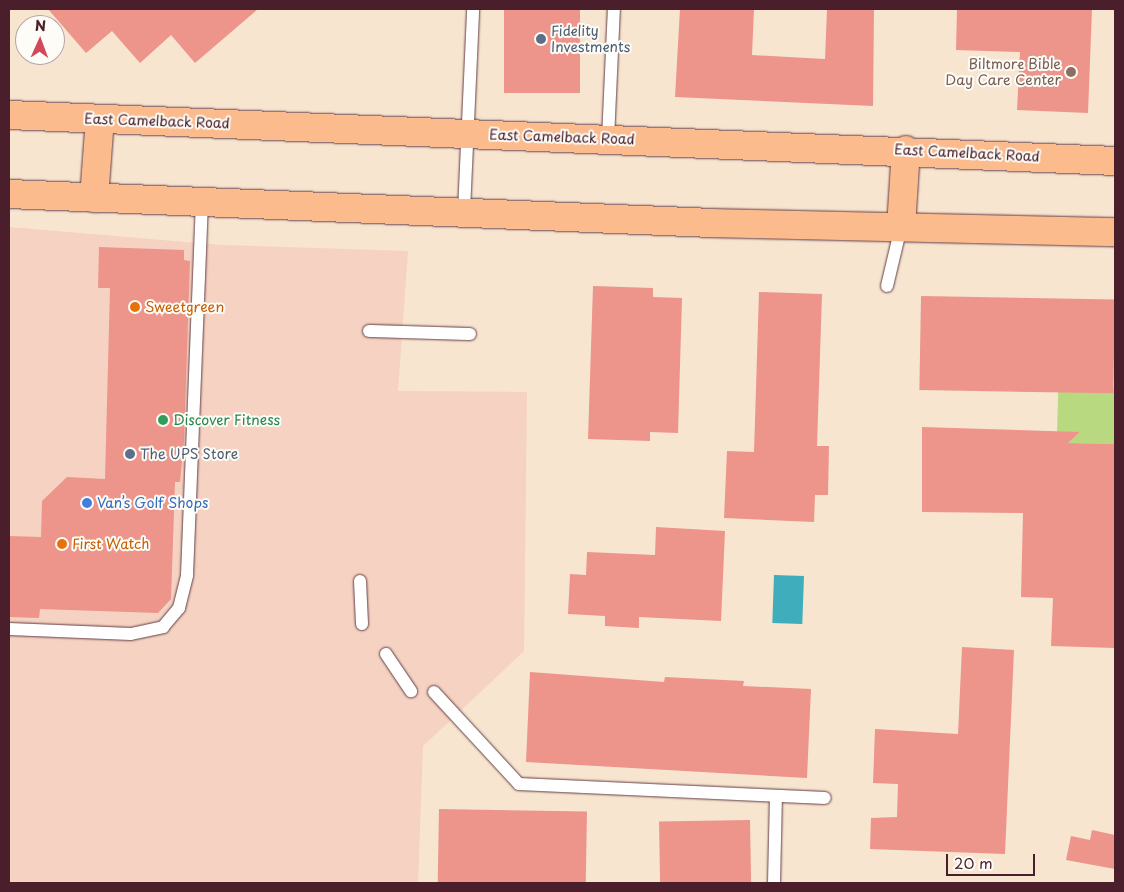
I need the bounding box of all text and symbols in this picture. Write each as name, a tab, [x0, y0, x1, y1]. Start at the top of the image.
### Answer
north arrow	[15, 15, 65, 65]
text: N	[35, 15, 46, 36]
place label: Fidelity Investments	[551, 23, 630, 56]
marker: Fidelity Investments	[535, 33, 547, 45]
place label: Biltmore Bible Day Care Center	[945, 56, 1061, 88]
marker: Biltmore Bible Day Care Center	[1065, 66, 1077, 78]
street label: East Camelback Road	[83, 110, 231, 132]
street label: East Camelback Road	[488, 126, 636, 148]
street label: East Camelback Road	[893, 141, 1041, 165]
place label: Sweetgreen	[145, 299, 224, 315]
marker: Sweetgreen	[129, 301, 141, 313]
place label: Discover Fitness	[173, 412, 280, 428]
marker: Discover Fitness	[157, 414, 169, 426]
place label: The UPS Store	[140, 446, 238, 462]
marker: The UPS Store	[124, 448, 136, 460]
place label: Van’s Golf Shops	[97, 495, 209, 511]
marker: Van’s Golf Shops	[81, 497, 93, 509]
place label: First Watch	[72, 536, 150, 552]
marker: First Watch	[56, 538, 68, 550]
scale bar	[949, 844, 1038, 876]
text: 20 m	[954, 851, 993, 874]

